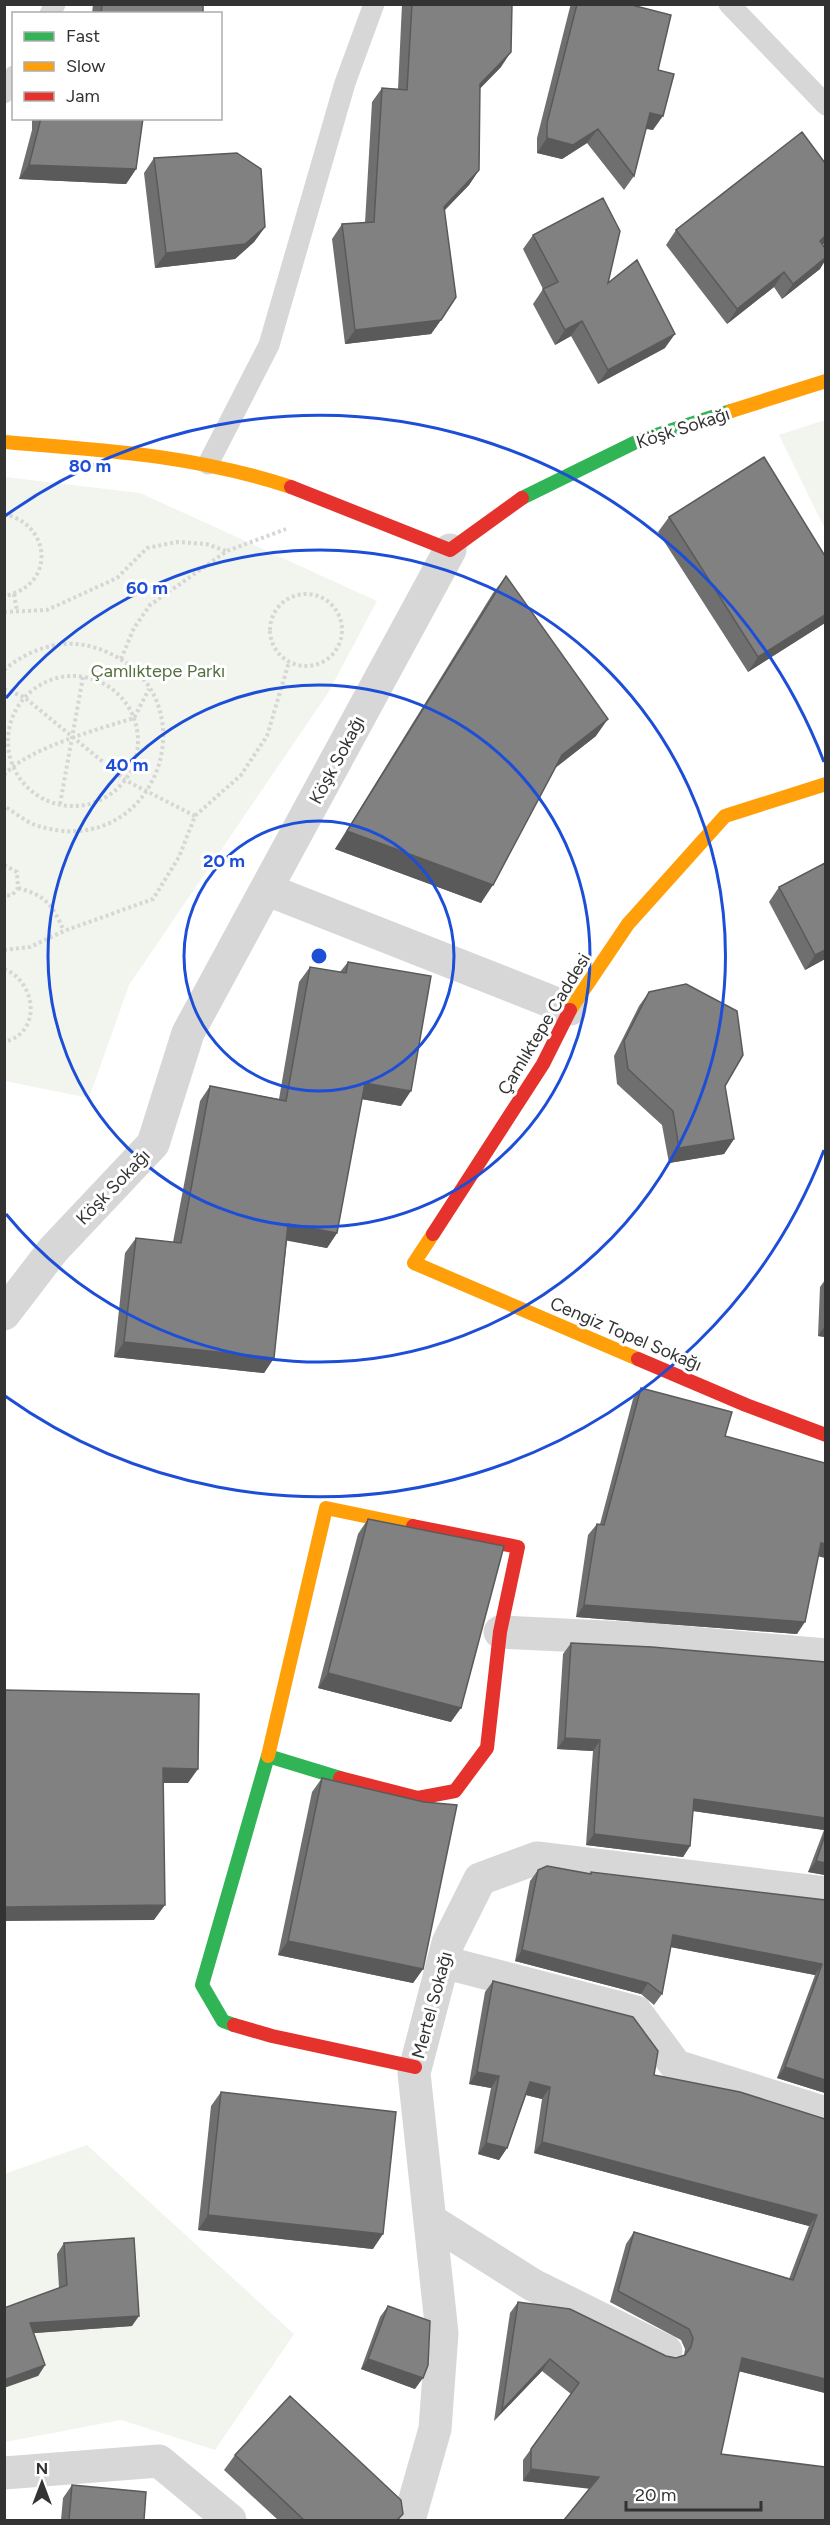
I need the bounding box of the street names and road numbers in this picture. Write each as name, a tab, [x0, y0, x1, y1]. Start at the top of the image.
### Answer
street label: Köşk Sokağı	[634, 403, 732, 453]
street label: Köşk Sokağı	[305, 712, 369, 808]
street label: Çamlıktepe Caddesi	[493, 949, 595, 1099]
street label: Köşk Sokağı	[71, 1145, 155, 1229]
street label: Cengiz Topel Sokağı	[547, 1292, 705, 1376]
street label: Mertel Sokağı	[407, 1949, 457, 2061]

